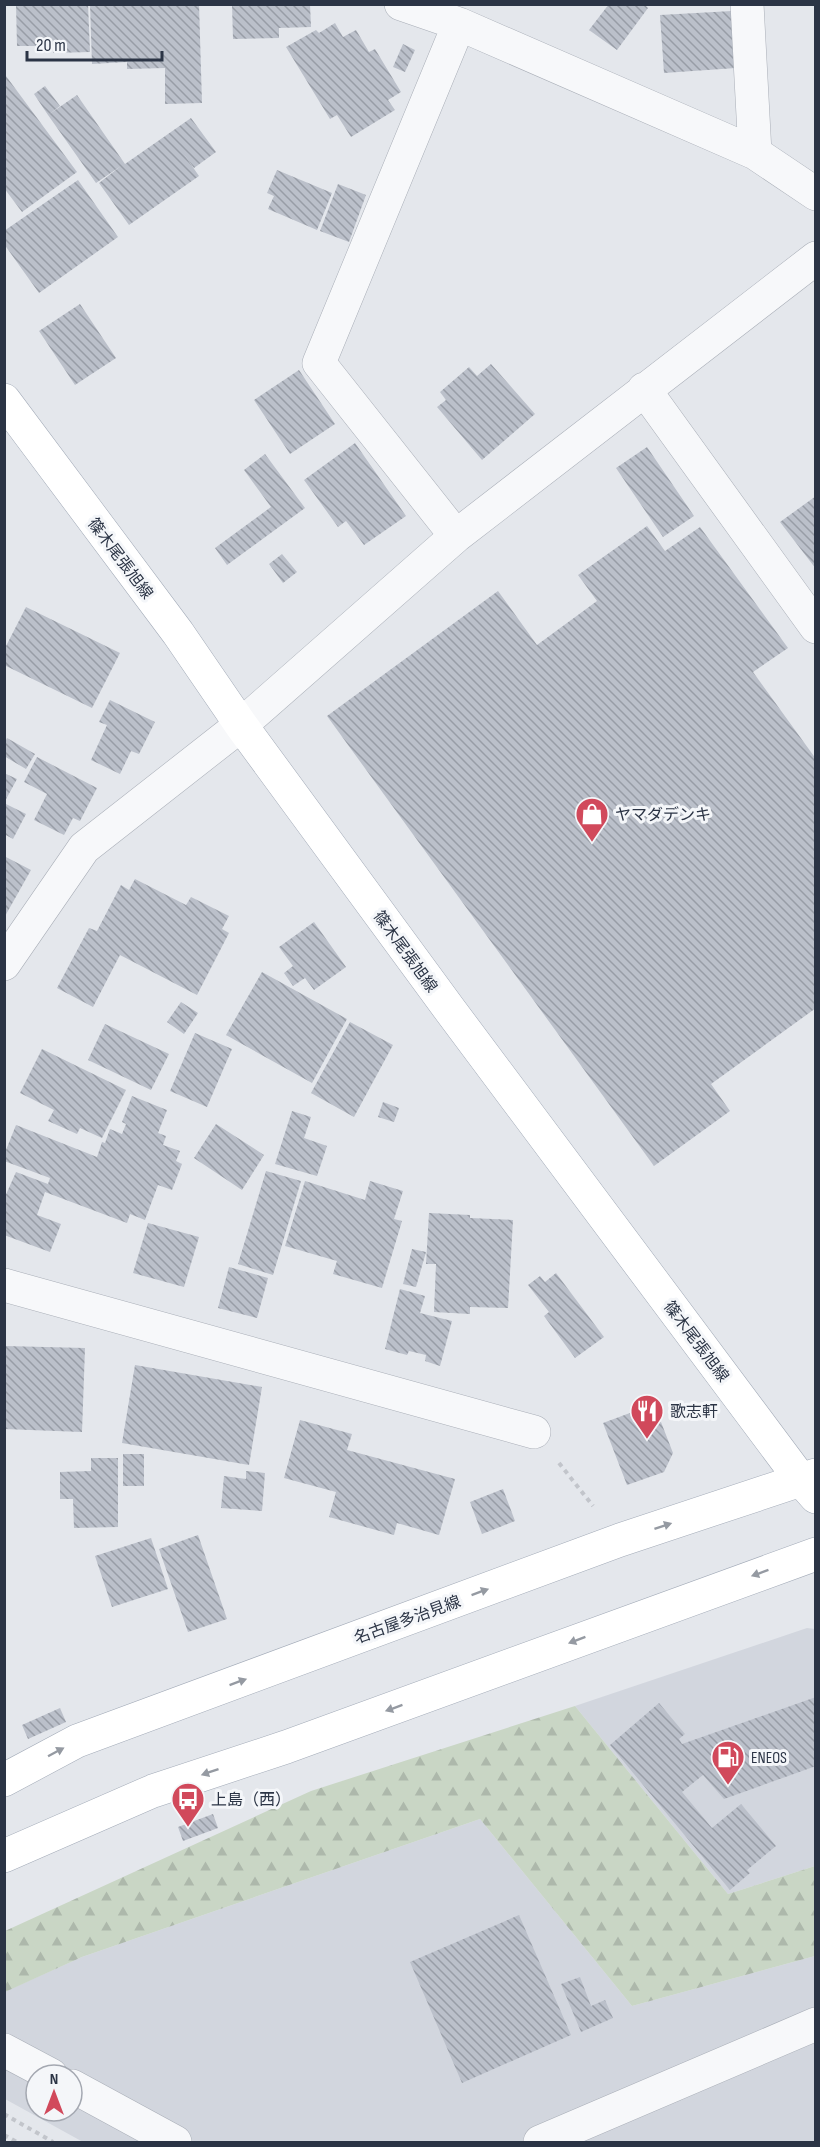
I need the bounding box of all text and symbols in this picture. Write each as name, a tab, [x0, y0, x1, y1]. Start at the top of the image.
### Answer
scale bar	[27, 24, 162, 62]
text: 20 m	[36, 35, 66, 56]
street label: 篠木尾張旭線	[83, 515, 156, 603]
shop icon: ヤマダデンキ	[574, 796, 610, 843]
place label: ヤマダデンキ	[615, 806, 711, 825]
street label: 篠木尾張旭線	[369, 907, 441, 996]
street label: 篠木尾張旭線	[659, 1298, 732, 1386]
restaurant icon: 歌志軒	[629, 1393, 665, 1440]
place label: 歌志軒	[670, 1403, 718, 1422]
one-way arrow	[654, 1520, 672, 1530]
one-way arrow	[751, 1569, 769, 1579]
one-way arrow	[471, 1587, 489, 1597]
street label: 名古屋多治見線	[352, 1592, 463, 1648]
one-way arrow	[568, 1636, 586, 1645]
one-way arrow	[229, 1677, 247, 1686]
one-way arrow	[385, 1703, 403, 1713]
fuel station icon: ENEOS	[710, 1739, 746, 1786]
one-way arrow	[47, 1748, 65, 1758]
place label: ENEOS	[751, 1749, 787, 1768]
one-way arrow	[201, 1768, 219, 1778]
bus stop icon: 上島（西）	[170, 1781, 206, 1828]
place label: 上島（西）	[211, 1791, 291, 1810]
north arrow	[24, 2063, 84, 2123]
text: N	[50, 2070, 58, 2089]

